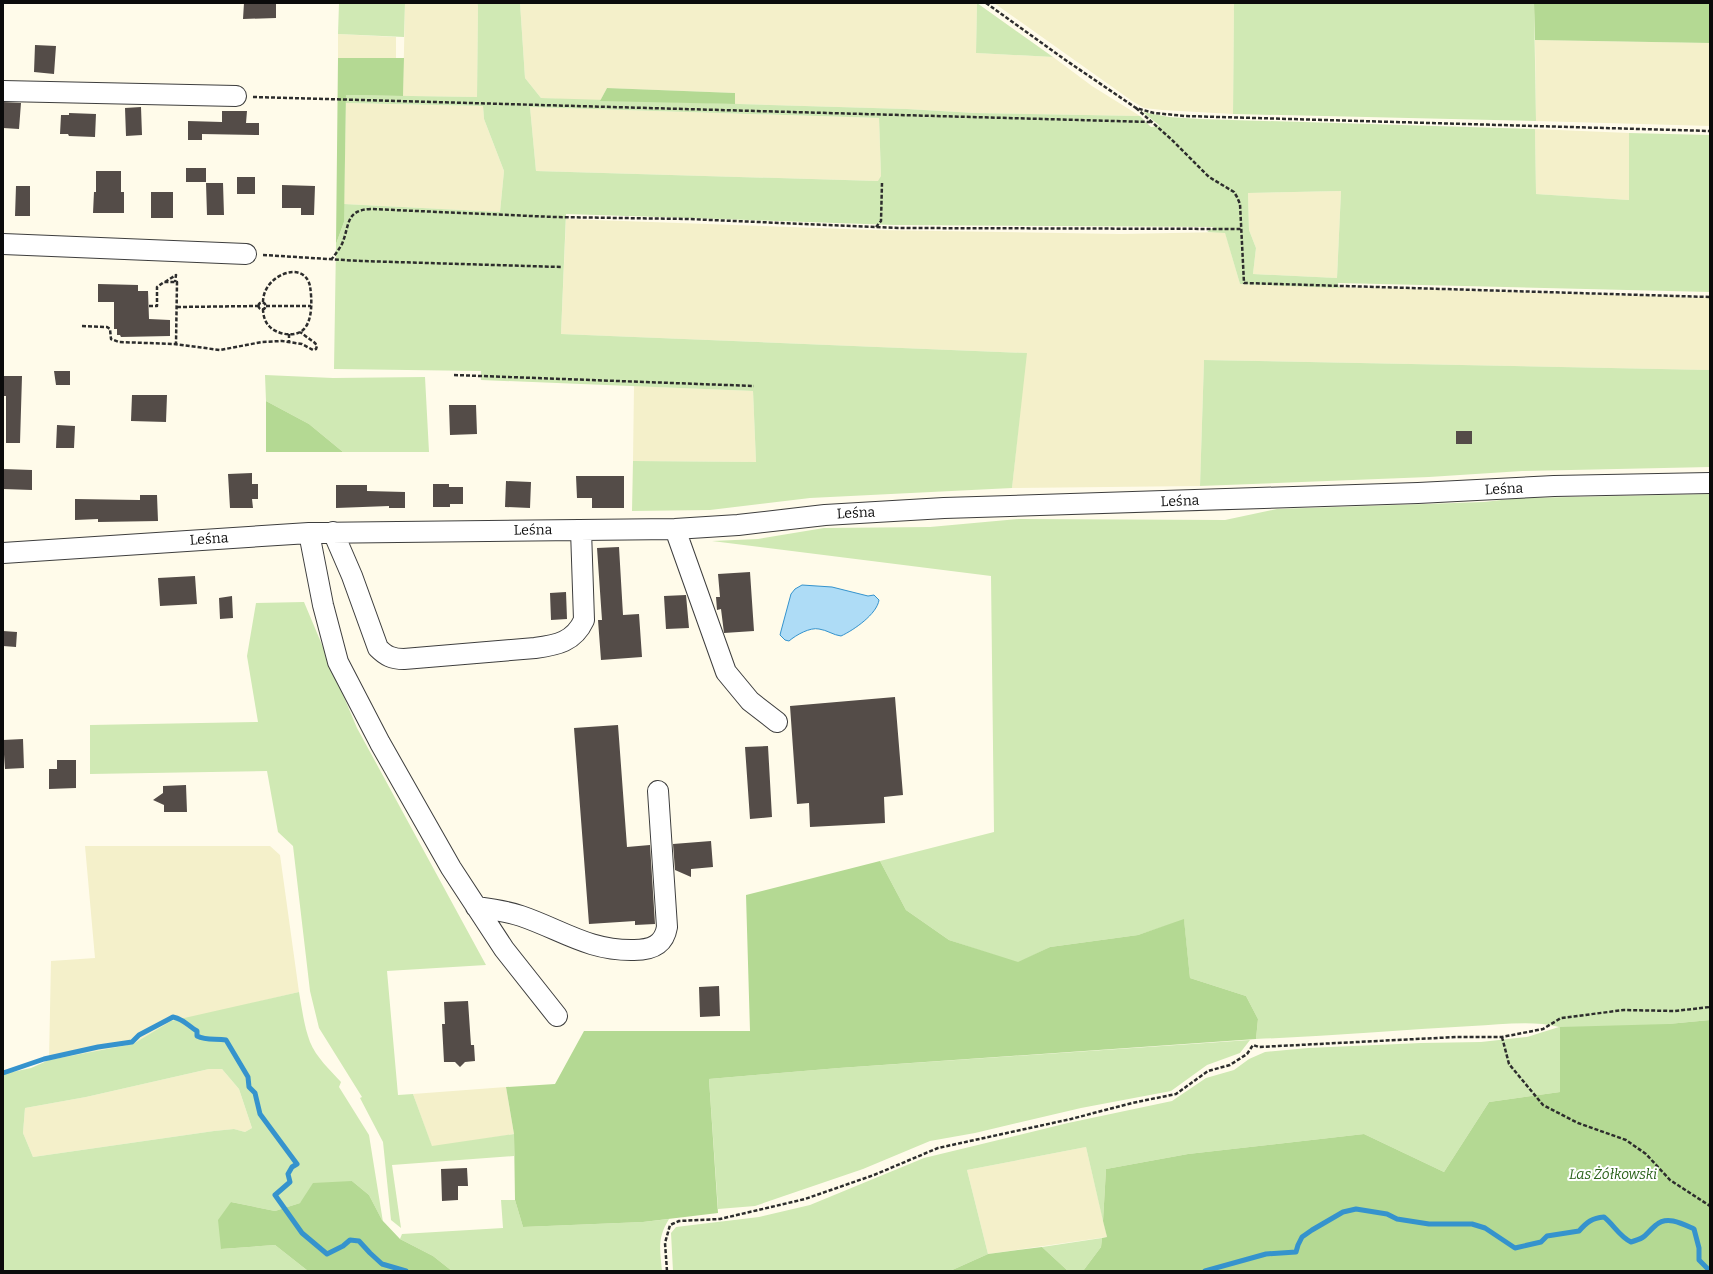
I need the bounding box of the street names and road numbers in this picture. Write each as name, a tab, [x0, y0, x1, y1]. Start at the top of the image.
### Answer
street label: Leśna	[1484, 479, 1524, 498]
street label: Leśna	[1160, 492, 1200, 510]
street label: Leśna	[836, 503, 876, 522]
street label: Leśna	[514, 521, 553, 539]
street label: Leśna	[189, 529, 229, 549]

